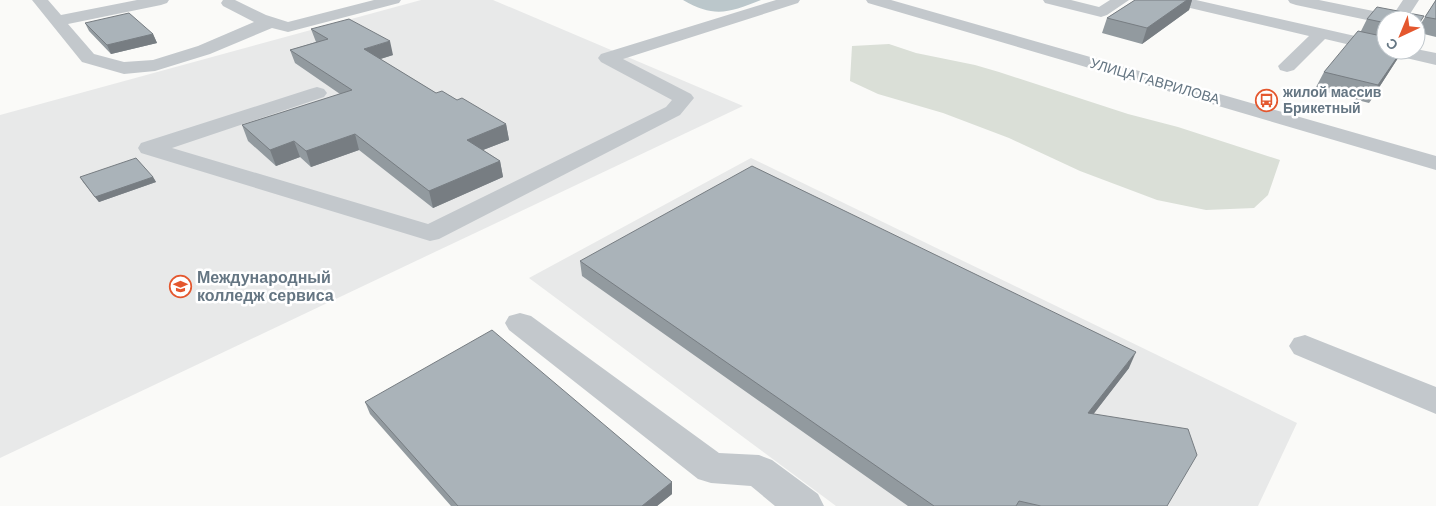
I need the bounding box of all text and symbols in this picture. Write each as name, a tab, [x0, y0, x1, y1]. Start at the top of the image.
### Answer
north arrow	[1376, 10, 1426, 60]
text: С	[1382, 34, 1402, 54]
street label: УЛИЦА ГАВРИЛОВА	[1088, 54, 1223, 108]
place label: жилой массив Брикетный	[1282, 83, 1382, 117]
bus stop icon: жилой массив Брикетный	[1255, 88, 1279, 112]
place label: Международный колледж сервиса	[197, 267, 334, 306]
school or university icon: Международный колледж сервиса	[169, 274, 193, 298]

